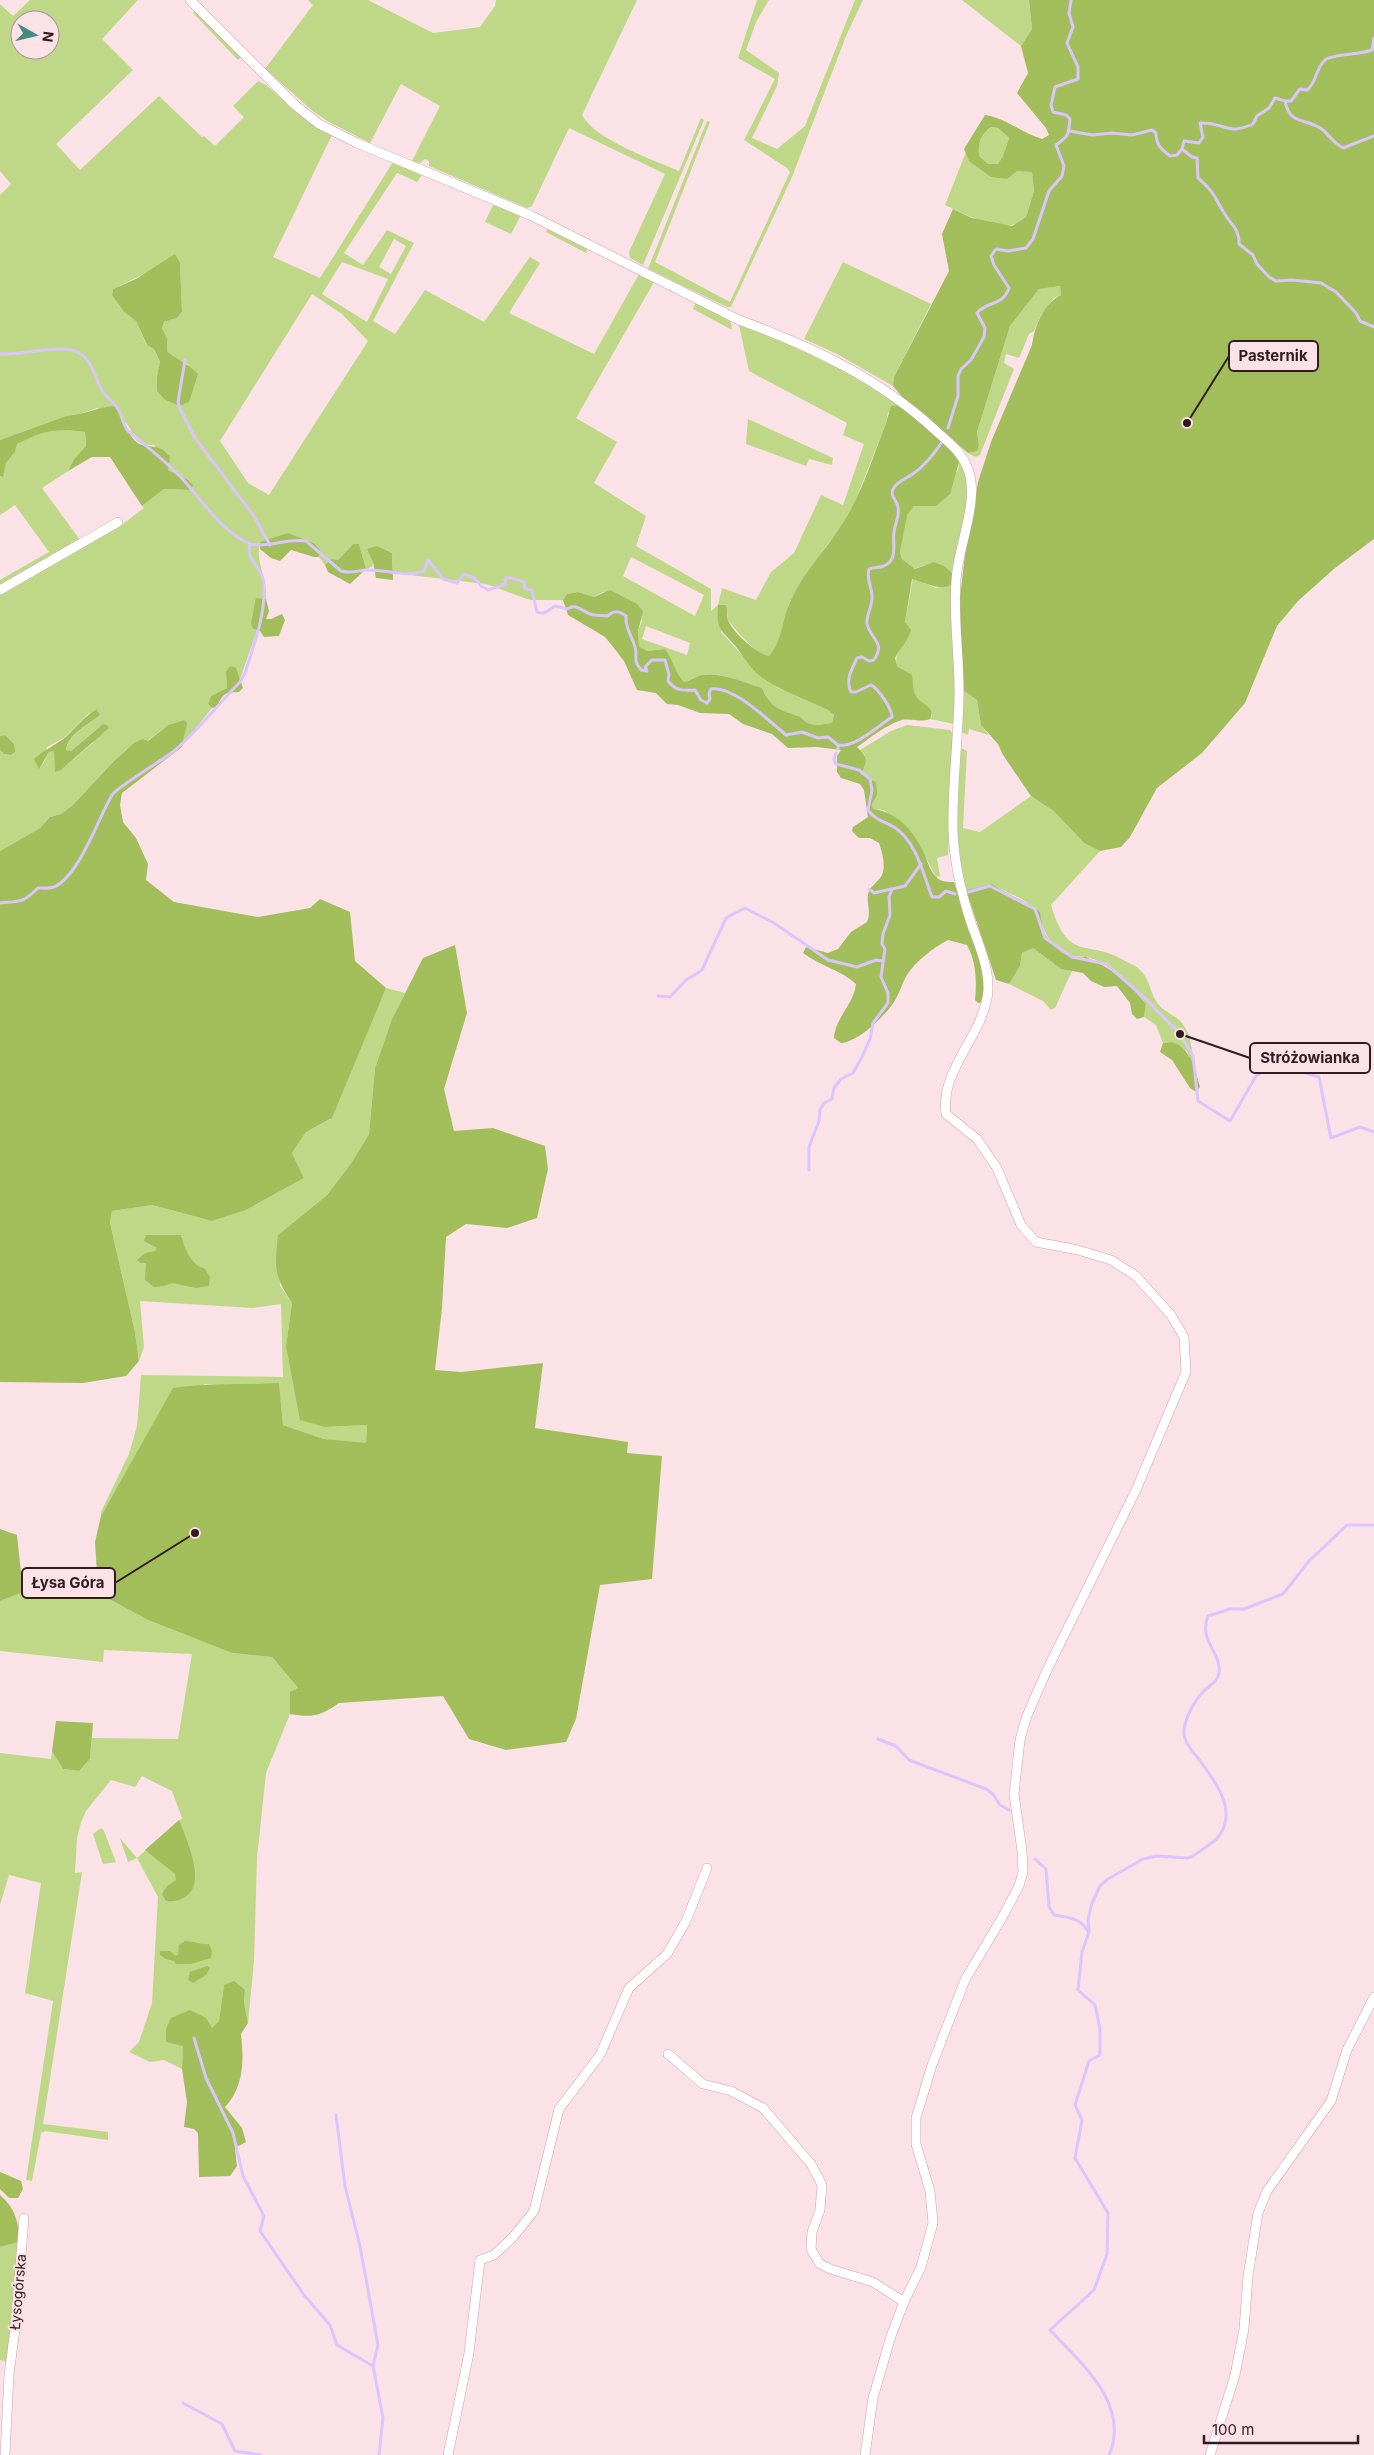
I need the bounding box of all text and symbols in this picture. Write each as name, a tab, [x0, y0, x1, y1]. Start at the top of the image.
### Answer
north arrow	[10, 10, 60, 60]
text: N	[39, 30, 58, 43]
callout: Pasternik	[1229, 341, 1318, 371]
text: Pasternik	[1238, 346, 1308, 365]
callout: Stróżowianka	[1250, 1043, 1370, 1073]
text: Stróżowianka	[1260, 1048, 1360, 1067]
callout: Łysa Góra	[22, 1568, 115, 1598]
text: Łysa Góra	[32, 1573, 104, 1592]
street label: Łysogórska	[6, 2253, 29, 2331]
scale bar	[1204, 2412, 1358, 2444]
text: 100 m	[1212, 2420, 1254, 2439]

